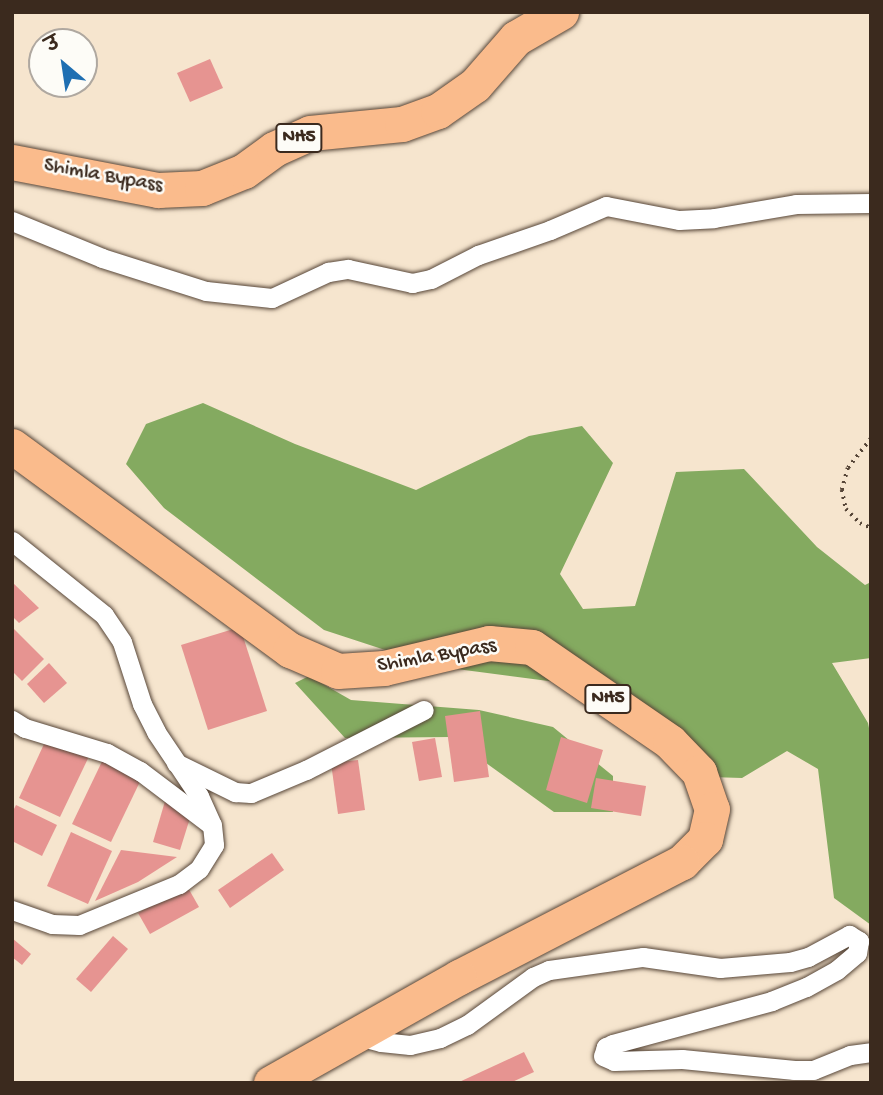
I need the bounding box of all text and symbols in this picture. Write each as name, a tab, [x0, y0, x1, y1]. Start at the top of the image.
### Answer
north arrow	[28, 28, 98, 98]
text: उ	[42, 33, 65, 59]
road number: NH5	[274, 122, 324, 154]
street label: Shimla Bypass	[42, 154, 164, 200]
street label: Shimla Bypass	[376, 634, 498, 680]
road number: NH5	[584, 684, 632, 714]

